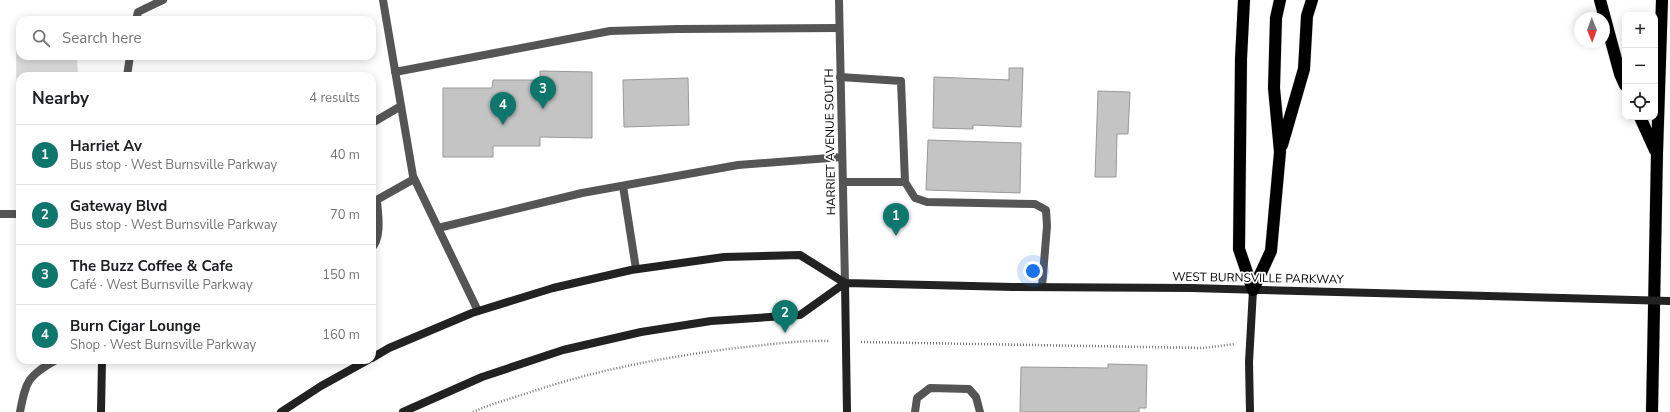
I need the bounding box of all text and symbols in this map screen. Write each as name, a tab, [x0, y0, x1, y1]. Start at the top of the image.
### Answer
north arrow	[1574, 12, 1610, 48]
map controls	[1622, 12, 1658, 120]
button: +	[1622, 12, 1658, 48]
search box	[16, 16, 376, 60]
icon: search	[30, 27, 52, 49]
text: Search here	[62, 28, 142, 48]
button: −	[1622, 48, 1658, 84]
street label: HARRIET AVENUE SOUTH	[821, 68, 839, 216]
pin: 3	[530, 76, 556, 109]
button: locate	[1622, 84, 1658, 120]
text: Nearby	[32, 87, 89, 110]
text: 4 results	[309, 89, 360, 107]
pin: 4	[490, 92, 516, 125]
text: Harriet Av	[70, 136, 142, 156]
text: 1	[41, 146, 49, 164]
text: 40 m	[330, 146, 360, 164]
text: Bus stop · West Burnsville Parkway	[70, 156, 277, 174]
text: Gateway Blvd	[70, 196, 167, 216]
pin: 1	[883, 203, 909, 236]
text: 2	[41, 206, 49, 224]
text: 70 m	[330, 206, 360, 224]
text: Bus stop · West Burnsville Parkway	[70, 216, 277, 234]
text: The Buzz Coffee & Cafe	[70, 256, 233, 276]
your location	[1023, 261, 1043, 281]
text: 3	[41, 266, 49, 284]
text: 150 m	[322, 266, 360, 284]
street label: WEST BURNSVILLE PARKWAY	[1172, 269, 1345, 288]
text: Café · West Burnsville Parkway	[70, 276, 253, 294]
pin: 2	[772, 300, 798, 333]
text: Burn Cigar Lounge	[70, 316, 201, 336]
text: 4	[41, 326, 49, 344]
text: 160 m	[322, 326, 360, 344]
text: Shop · West Burnsville Parkway	[70, 336, 256, 354]

